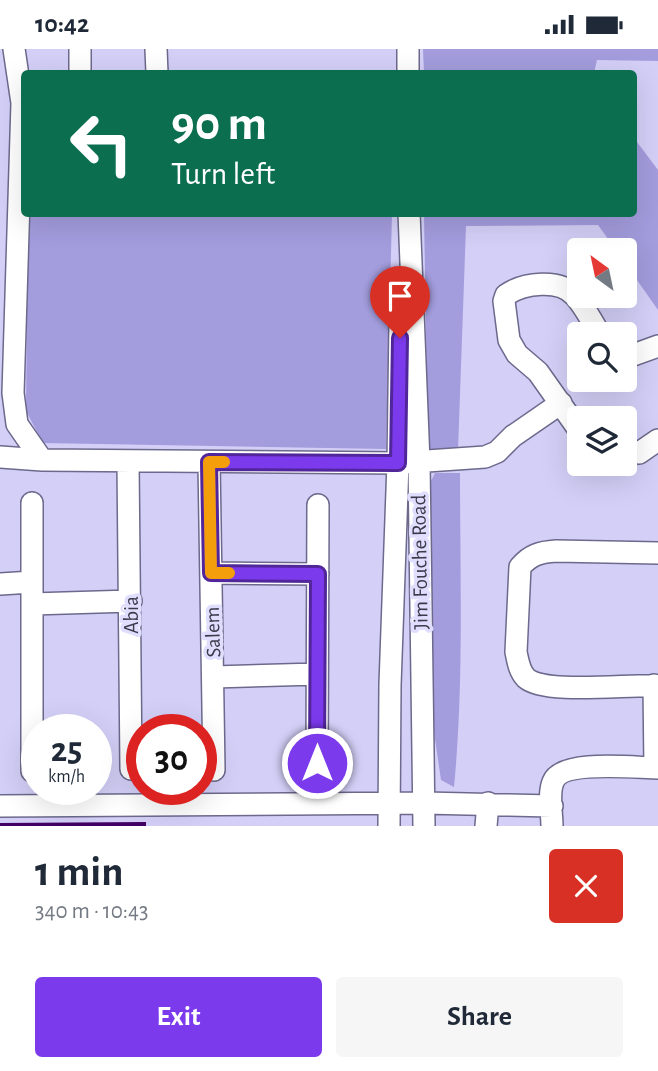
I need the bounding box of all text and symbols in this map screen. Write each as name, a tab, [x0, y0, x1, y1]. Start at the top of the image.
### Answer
text: 10:42	[35, 11, 89, 37]
icon: left	[56, 98, 147, 189]
text: 90 m	[171, 100, 267, 149]
text: Turn left	[171, 158, 275, 190]
north arrow	[567, 238, 637, 308]
map controls	[567, 238, 637, 476]
pin	[370, 266, 430, 338]
icon: arrive	[381, 277, 419, 315]
button: search	[567, 322, 637, 392]
button: layers	[567, 406, 637, 476]
street label: Jim Fouche Road	[408, 494, 432, 630]
street label: Abia	[121, 596, 142, 634]
street label: Salem	[202, 606, 224, 658]
speed limit sign: 30	[126, 714, 217, 805]
position arrow	[280, 726, 354, 800]
text: 25	[51, 733, 82, 768]
text: km/h	[48, 768, 85, 786]
button: close	[549, 849, 623, 923]
text: 1 min	[35, 851, 124, 893]
text: 340 m · 10:43	[35, 900, 149, 923]
button: Exit	[35, 977, 322, 1057]
button: Share	[336, 977, 623, 1057]

